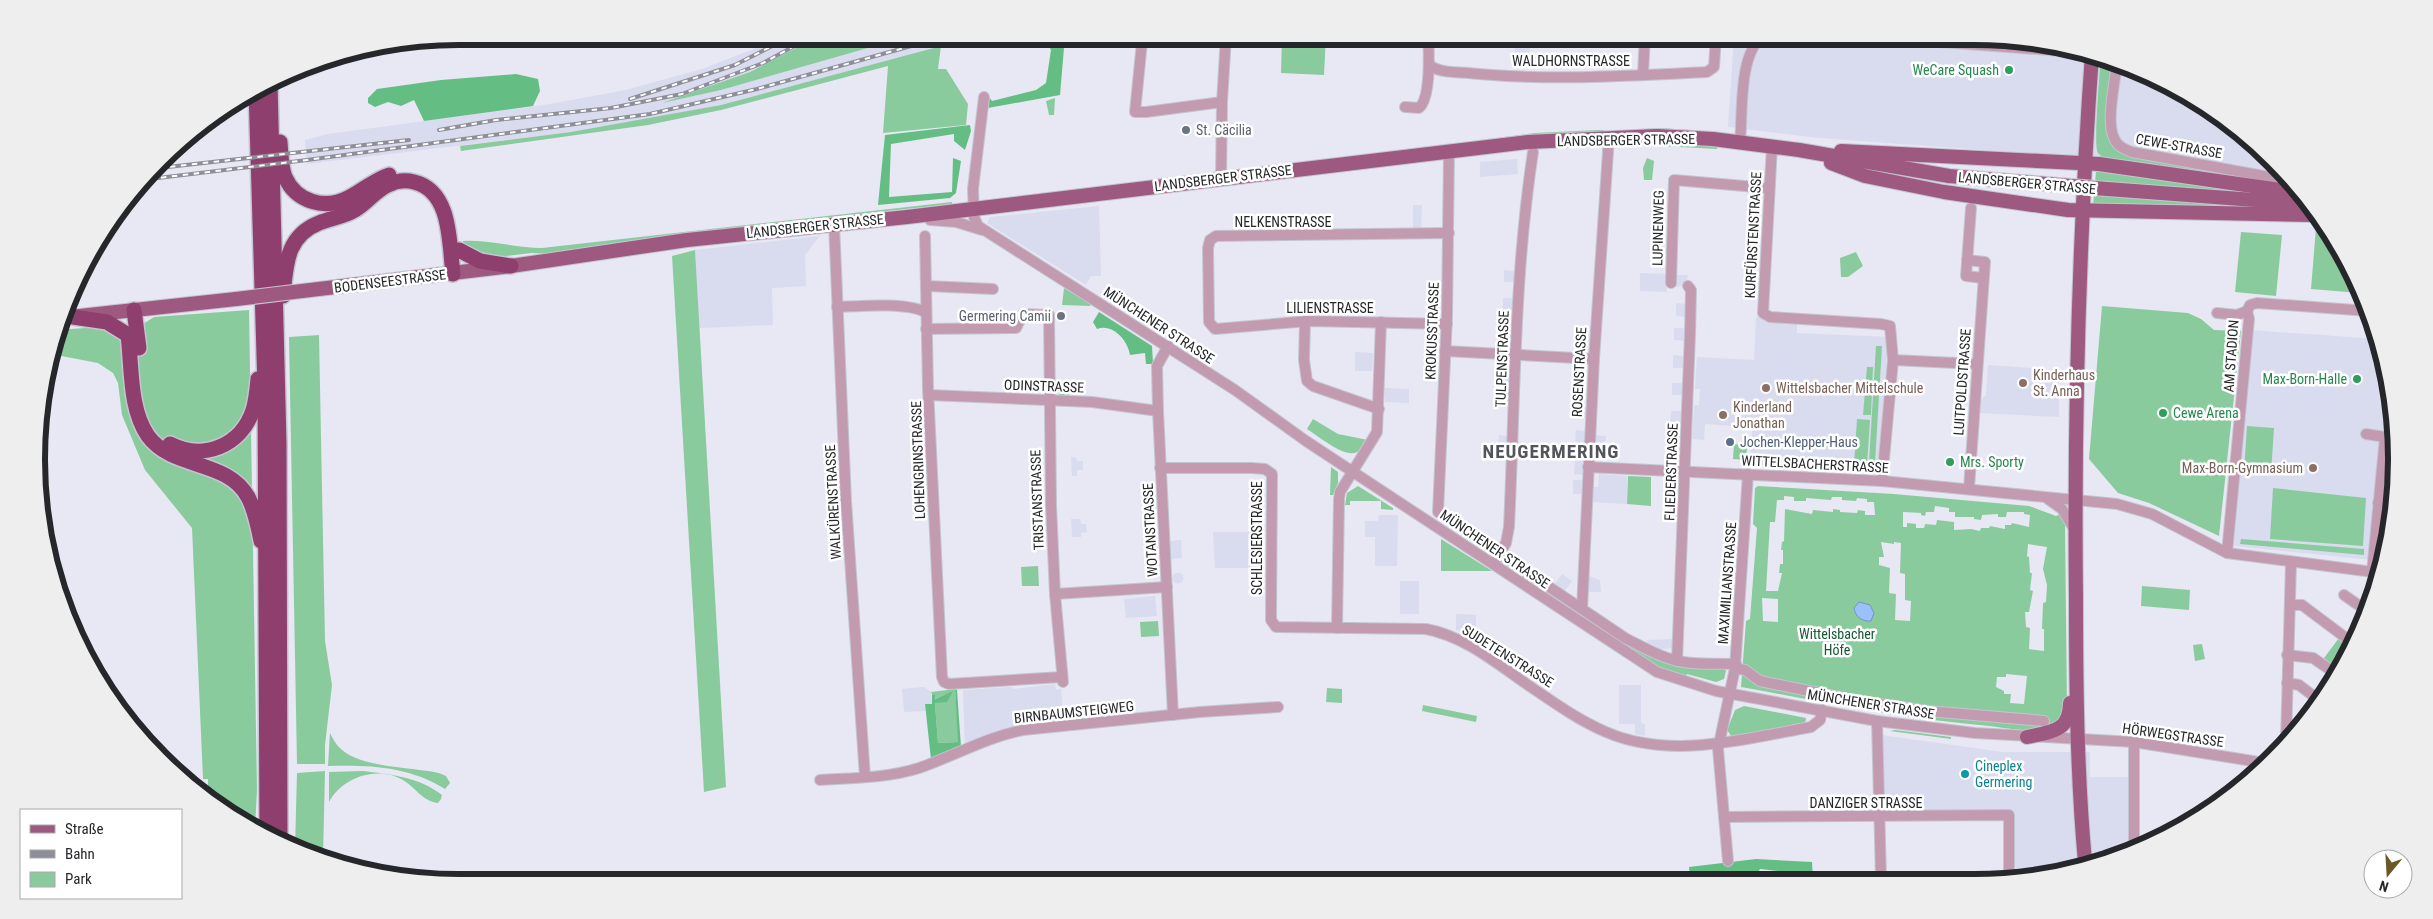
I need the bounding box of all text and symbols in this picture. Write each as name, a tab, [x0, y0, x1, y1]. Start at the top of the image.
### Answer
street label: WALDHORNSTRASSE	[1512, 53, 1630, 69]
place label: WeCare Squash	[1913, 62, 1999, 78]
marker: WeCare Squash	[2003, 64, 2015, 76]
place label: St. Cäcilia	[1196, 122, 1252, 138]
marker: St. Cäcilia	[1180, 124, 1192, 136]
street label: LANDSBERGER STRASSE	[1557, 131, 1695, 149]
street label: CEWE-STRASSE	[2135, 131, 2224, 161]
street label: LANDSBERGER STRASSE	[1153, 162, 1293, 194]
street label: LANDSBERGER STRASSE	[1957, 169, 2097, 197]
street label: KURFÜRSTENSTRASSE	[1742, 171, 1764, 299]
street label: LUPINENWEG	[1649, 190, 1667, 266]
street label: LANDSBERGER STRASSE	[745, 211, 885, 241]
street label: NELKENSTRASSE	[1234, 214, 1332, 230]
street label: BODENSEESTRASSE	[333, 266, 447, 296]
street label: KROKUSSTRASSE	[1422, 282, 1442, 380]
street label: MÜNCHENER STRASSE	[1101, 283, 1217, 367]
street label: LILIENSTRASSE	[1286, 300, 1374, 316]
place label: Germering Camii	[959, 308, 1051, 324]
marker: Germering Camii	[1055, 310, 1067, 322]
street label: TULPENSTRASSE	[1492, 310, 1512, 408]
street label: AM STADION	[2220, 319, 2242, 393]
street label: ROSENSTRASSE	[1569, 326, 1589, 417]
street label: LUITPOLDSTRASSE	[1950, 328, 1974, 436]
place label: Kinderhaus St. Anna	[2033, 367, 2095, 399]
place label: Max-Born-Halle	[2263, 371, 2347, 387]
marker: Max-Born-Halle	[2351, 373, 2363, 385]
street label: ODINSTRASSE	[1004, 377, 1084, 395]
marker: Kinderhaus St. Anna	[2017, 377, 2029, 389]
place label: Wittelsbacher Mittelschule	[1776, 380, 1924, 396]
marker: Wittelsbacher Mittelschule	[1760, 382, 1772, 394]
place label: Kinderland Jonathan	[1733, 399, 1792, 431]
street label: LOHENGRINSTRASSE	[908, 401, 928, 519]
place label: Cewe Arena	[2173, 405, 2239, 421]
marker: Cewe Arena	[2157, 407, 2169, 419]
marker: Kinderland Jonathan	[1717, 409, 1729, 421]
street label: FLIEDERSTRASSE	[1661, 423, 1681, 521]
place label: Jochen-Klepper-Haus	[1740, 434, 1858, 450]
marker: Jochen-Klepper-Haus	[1724, 436, 1736, 448]
district label: NEUGERMERING	[1483, 440, 1619, 463]
street label: WALKÜRENSTRASSE	[822, 444, 844, 560]
street label: TRISTANSTRASSE	[1027, 449, 1047, 551]
street label: WITTELSBACHERSTRASSE	[1741, 452, 1889, 476]
place label: Mrs. Sporty	[1960, 454, 2024, 470]
marker: Mrs. Sporty	[1944, 456, 1956, 468]
place label: Max-Born-Gymnasium	[2182, 460, 2303, 476]
marker: Max-Born-Gymnasium	[2307, 462, 2319, 474]
street label: SCHLESIERSTRASSE	[1249, 481, 1265, 595]
street label: WOTANSTRASSE	[1140, 483, 1160, 577]
street label: MÜNCHENER STRASSE	[1437, 506, 1553, 592]
street label: MAXIMILIANSTRASSE	[1715, 521, 1739, 645]
street label: SUDETENSTRASSE	[1459, 621, 1557, 691]
park label: Wittelsbacher Höfe	[1799, 626, 1875, 658]
street label: MÜNCHENER STRASSE	[1806, 686, 1936, 722]
street label: BIRNBAUMSTEIGWEG	[1013, 698, 1135, 726]
street label: HÖRWEGSTRASSE	[2121, 720, 2225, 750]
place label: Cineplex Germering	[1975, 758, 2032, 790]
marker: Cineplex Germering	[1959, 768, 1971, 780]
street label: DANZIGER STRASSE	[1810, 795, 1922, 811]
legend	[20, 809, 182, 899]
text: Straße	[65, 820, 104, 838]
text: Bahn	[65, 845, 95, 863]
north arrow	[2363, 849, 2413, 899]
text: Park	[65, 870, 92, 888]
text: N	[2377, 877, 2391, 895]

